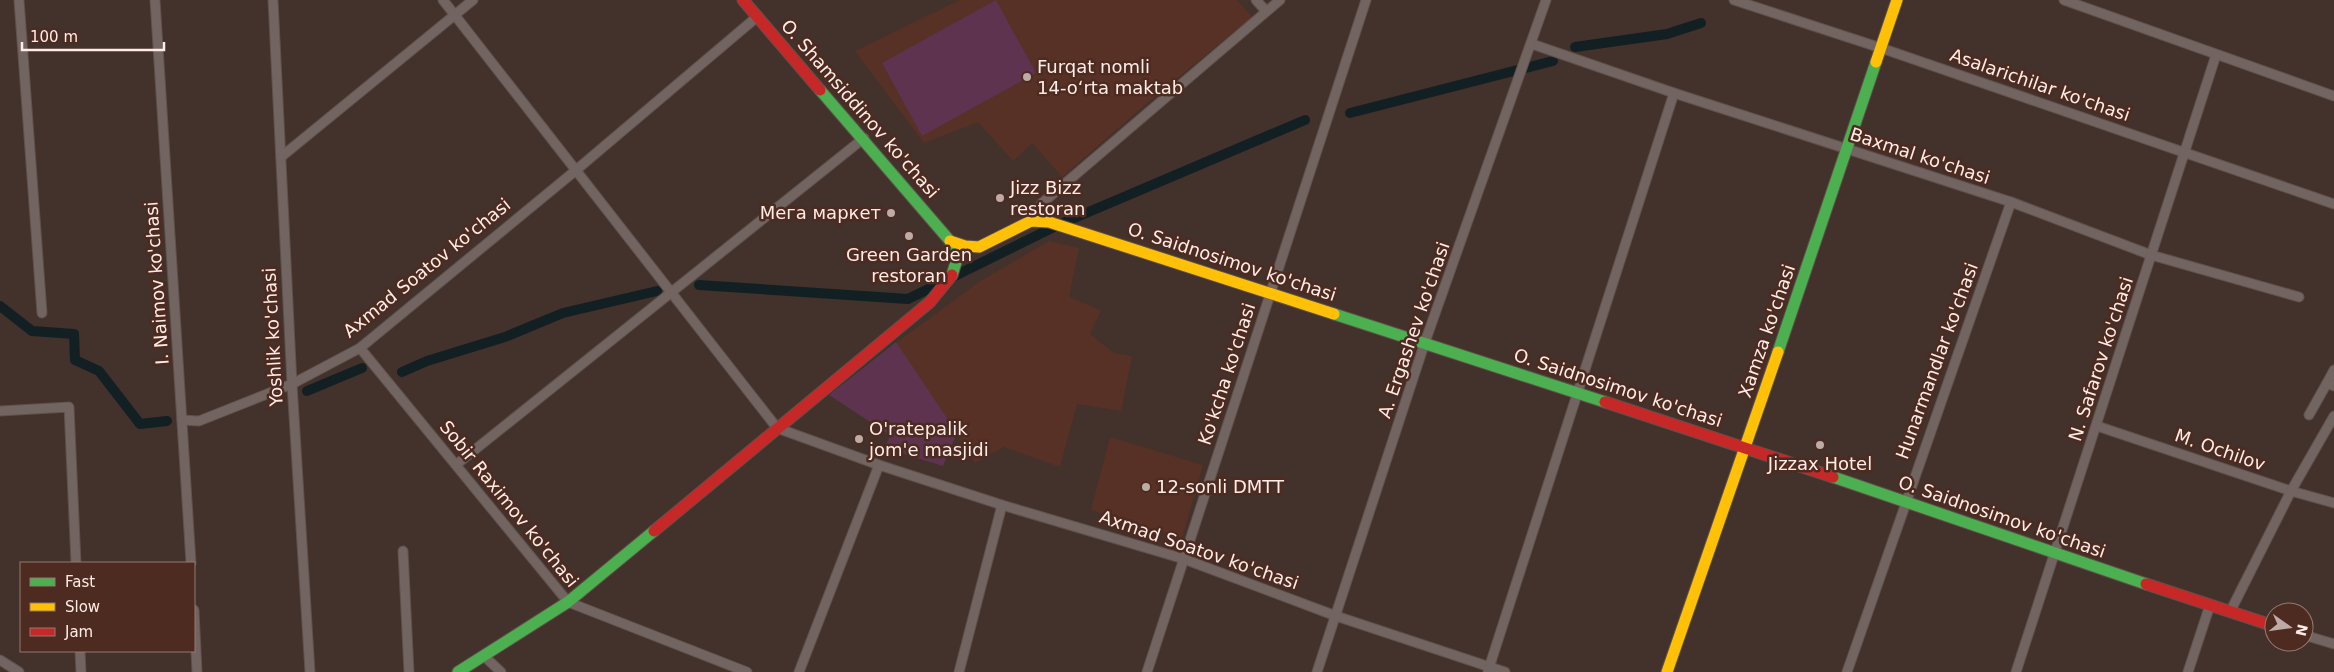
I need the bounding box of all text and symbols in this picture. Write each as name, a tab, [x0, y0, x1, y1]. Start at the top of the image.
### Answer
street label: O. Shamsiddinov ko'chasi	[777, 15, 944, 202]
scale bar	[22, 20, 165, 52]
text: 100 m	[30, 28, 78, 46]
street label: Asalarichilar ko'chasi	[1947, 44, 2133, 125]
place label: Furqat nomli 14-oʻrta maktab	[1037, 56, 1183, 98]
marker: Furqat nomli 14-oʻrta maktab	[1021, 71, 1033, 83]
street label: Baxmal ko'chasi	[1848, 123, 1993, 188]
place label: Jizz Bizz restoran	[1009, 177, 1085, 219]
marker: Jizz Bizz restoran	[994, 192, 1006, 204]
street label: Axmad Soatov ko'chasi	[339, 194, 515, 342]
street label: I. Naimov ko'chasi	[140, 201, 173, 365]
place label: Мега маркет	[760, 202, 881, 223]
marker: Мега маркет	[885, 207, 897, 219]
street label: O. Saidnosimov ko'chasi	[1125, 218, 1339, 305]
marker: Green Garden restoran	[903, 230, 915, 242]
street label: A. Ergashev ko'chasi	[1373, 239, 1454, 421]
place label: Green Garden restoran	[846, 244, 972, 286]
street label: Hunarmandlar ko'chasi	[1891, 260, 1982, 462]
street label: Xamza ko'chasi	[1734, 261, 1799, 400]
street label: Yoshlik ko'chasi	[258, 267, 287, 408]
street label: N. Safarov ko'chasi	[2064, 274, 2137, 444]
street label: Ko'kcha ko'chasi	[1194, 300, 1259, 447]
street label: O. Saidnosimov ko'chasi	[1511, 344, 1725, 431]
street label: Sobir Raximov ko'chasi	[436, 416, 583, 591]
place label: O'ratepalik jom'e masjidi	[868, 418, 989, 460]
street label: M. Ochilov	[2172, 424, 2268, 475]
marker: O'ratepalik jom'e masjidi	[853, 433, 865, 445]
marker: Jizzax Hotel	[1814, 439, 1826, 451]
place label: Jizzax Hotel	[1767, 453, 1872, 474]
street label: O. Saidnosimov ko'chasi	[1896, 471, 2109, 562]
place label: 12-sonli DMTT	[1156, 476, 1285, 497]
marker: 12-sonli DMTT	[1140, 481, 1152, 493]
street label: Axmad Soatov ko'chasi	[1097, 506, 1301, 593]
legend	[20, 562, 195, 652]
text: Fast	[65, 573, 95, 591]
text: Slow	[65, 598, 100, 616]
north arrow	[2264, 602, 2314, 652]
text: Jam	[64, 623, 93, 641]
text: N	[2292, 623, 2311, 638]

